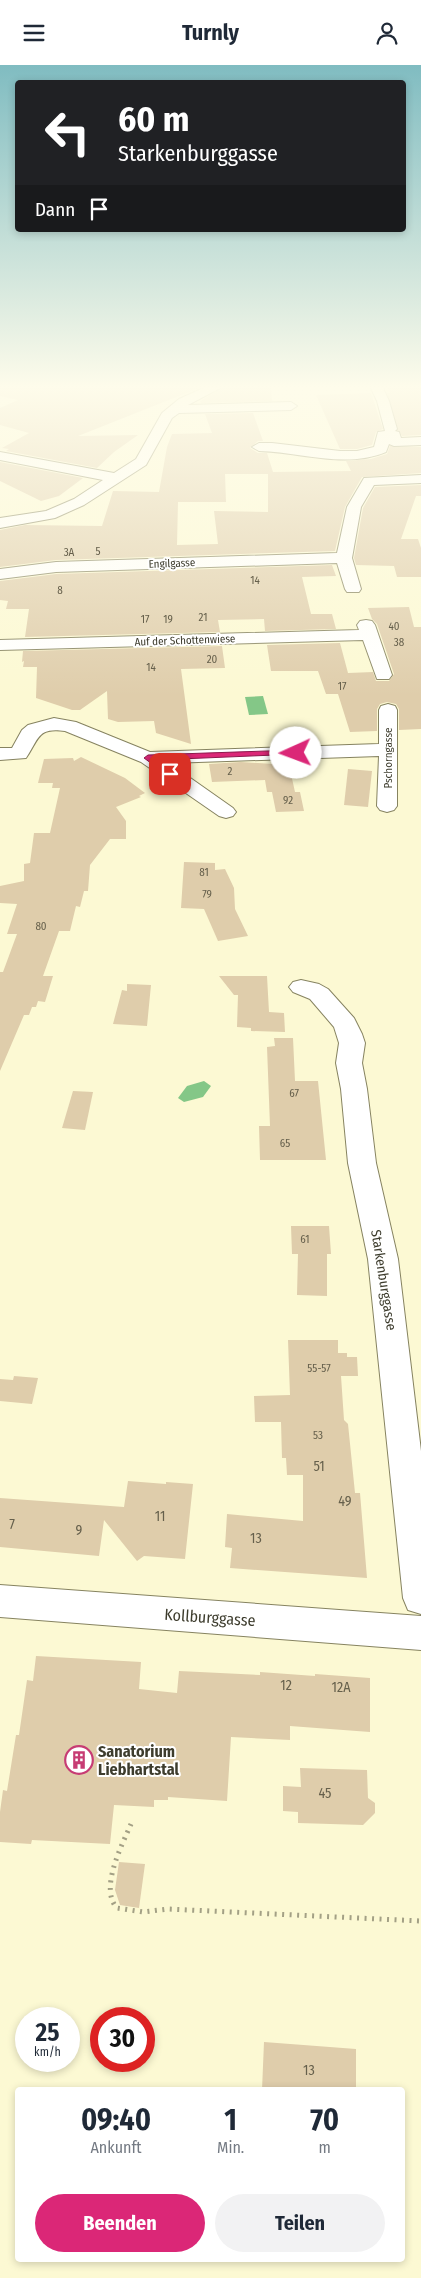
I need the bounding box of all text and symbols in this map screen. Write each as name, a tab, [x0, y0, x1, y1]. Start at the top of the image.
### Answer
icon: menu	[20, 19, 48, 47]
text: Turnly	[182, 19, 239, 46]
icon: person	[373, 19, 401, 47]
text: 60 m	[118, 98, 189, 140]
icon: left	[35, 100, 100, 165]
text: Starkenburggasse	[118, 140, 278, 167]
icon: arrive	[85, 195, 113, 223]
text: Dann	[35, 198, 75, 221]
house number: 5	[95, 545, 101, 558]
house number: 3A	[64, 546, 75, 559]
street label: Engilgasse	[148, 556, 196, 571]
house number: 14	[250, 574, 260, 587]
house number: 8	[57, 584, 63, 597]
house number: 21	[199, 611, 207, 624]
house number: 17	[141, 613, 150, 626]
house number: 19	[163, 613, 173, 626]
house number: 40	[388, 620, 400, 633]
street label: Auf der Schottenwiese	[134, 632, 236, 649]
house number: 38	[394, 636, 405, 649]
house number: 20	[207, 653, 218, 666]
house number: 14	[146, 661, 156, 674]
house number: 17	[338, 680, 347, 693]
position arrow	[269, 726, 321, 778]
street label: Pschorngasse	[382, 727, 395, 789]
pin	[149, 753, 191, 795]
icon: arrive	[156, 760, 184, 788]
house number: 2	[228, 765, 233, 778]
house number: 92	[283, 794, 293, 807]
house number: 81	[199, 866, 209, 879]
house number: 79	[202, 888, 212, 901]
house number: 80	[35, 920, 47, 933]
house number: 67	[289, 1087, 299, 1100]
house number: 65	[280, 1137, 290, 1150]
street label: Starkenburggasse	[367, 1229, 400, 1332]
house number: 61	[300, 1233, 310, 1246]
house number: 55-57	[307, 1362, 331, 1375]
house number: 53	[313, 1429, 323, 1442]
house number: 51	[313, 1458, 325, 1475]
house number: 49	[338, 1493, 352, 1510]
house number: 11	[155, 1508, 165, 1525]
house number: 7	[9, 1516, 15, 1533]
house number: 9	[76, 1522, 83, 1539]
house number: 13	[250, 1530, 262, 1547]
street label: Kollburggasse	[164, 1605, 256, 1630]
house number: 12	[280, 1677, 292, 1694]
house number: 12A	[332, 1679, 351, 1696]
place label: Sanatorium Liebhartstal	[98, 1742, 179, 1779]
building icon: Sanatorium Liebhartstal	[64, 1745, 94, 1775]
house number: 45	[318, 1785, 332, 1802]
speed limit sign: 30	[90, 2007, 155, 2072]
text: 25	[36, 2018, 59, 2048]
text: km/h	[34, 2045, 61, 2059]
house number: 13	[303, 2062, 315, 2079]
text: 09:40	[81, 2102, 151, 2138]
text: 1	[224, 2102, 237, 2138]
text: 70	[310, 2102, 339, 2138]
text: Ankunft	[90, 2138, 142, 2157]
text: Min.	[217, 2138, 244, 2157]
text: m	[318, 2138, 331, 2157]
button: Beenden	[35, 2194, 205, 2252]
button: Teilen	[215, 2194, 385, 2252]

